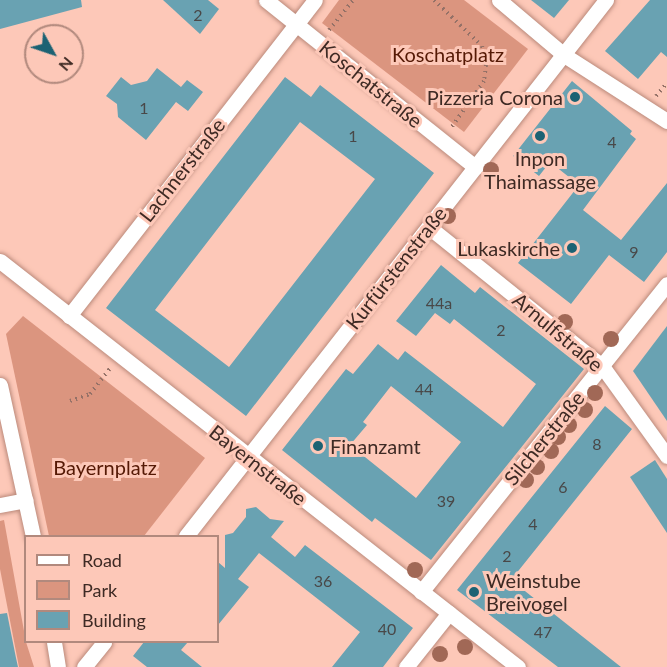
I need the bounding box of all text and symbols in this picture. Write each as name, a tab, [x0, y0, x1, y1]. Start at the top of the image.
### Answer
house number: 2	[193, 5, 203, 25]
north arrow	[24, 24, 84, 84]
street label: Koschatstraße	[315, 35, 427, 133]
park label: Koschatplatz	[392, 42, 504, 66]
text: N	[55, 54, 78, 75]
place label: Pizzeria Corona	[427, 85, 563, 109]
marker: Pizzeria Corona	[568, 90, 582, 104]
house number: 1	[139, 98, 149, 118]
street label: Lachnerstraße	[134, 113, 230, 227]
house number: 1	[348, 126, 358, 146]
marker: Inpon Thaimassage	[533, 129, 547, 143]
house number: 4	[607, 132, 617, 152]
place label: Inpon Thaimassage	[484, 146, 596, 193]
street label: Kurfürstenstraße	[341, 202, 451, 334]
place label: Lukaskirche	[457, 236, 560, 260]
marker: Lukaskirche	[565, 241, 579, 255]
house number: 9	[629, 242, 639, 262]
street label: Arnulfstraße	[508, 287, 608, 377]
house number: 44a	[426, 293, 452, 313]
house number: 2	[496, 320, 506, 340]
house number: 44	[415, 379, 433, 399]
street label: Silcherstraße	[499, 386, 589, 490]
street label: Bayernstraße	[205, 420, 311, 510]
place label: Finanzamt	[330, 434, 421, 458]
house number: 8	[592, 434, 602, 454]
marker: Finanzamt	[311, 439, 325, 453]
park label: Bayernplatz	[53, 455, 157, 479]
house number: 6	[558, 477, 568, 497]
house number: 39	[437, 491, 455, 511]
house number: 4	[528, 514, 538, 534]
legend	[24, 535, 219, 643]
house number: 2	[502, 546, 512, 566]
text: Road	[82, 549, 122, 571]
place label: Weinstube Breivogel	[486, 568, 581, 615]
house number: 36	[314, 571, 332, 591]
text: Park	[82, 579, 117, 601]
marker: Weinstube Breivogel	[467, 585, 481, 599]
text: Building	[82, 609, 146, 631]
house number: 40	[378, 619, 396, 639]
house number: 47	[534, 622, 552, 642]

